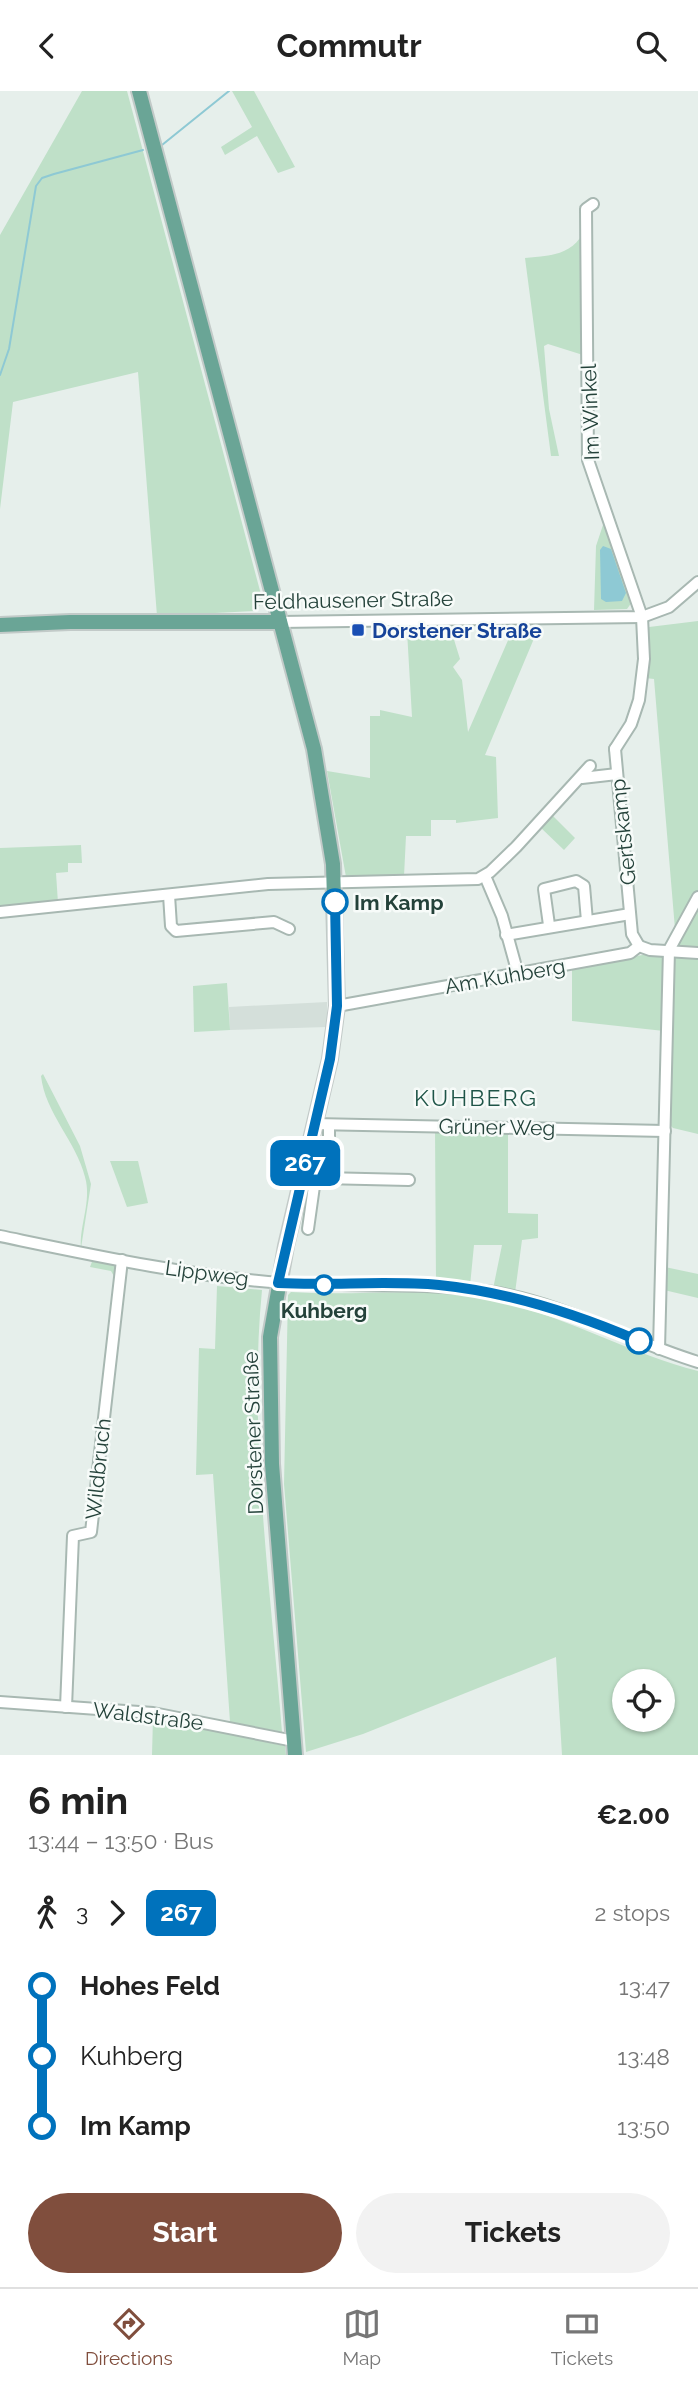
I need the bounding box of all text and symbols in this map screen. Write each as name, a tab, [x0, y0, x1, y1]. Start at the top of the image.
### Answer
icon: back	[28, 27, 66, 65]
text: Commutr	[276, 27, 422, 64]
icon: search	[632, 27, 670, 65]
street label: Im Winkel	[576, 363, 604, 461]
street label: Feldhausener Straße	[253, 586, 453, 614]
place label: Dorstener Straße	[372, 618, 542, 643]
marker: Dorstener Straße	[350, 622, 366, 638]
street label: Gertskamp	[605, 778, 641, 886]
marker: Im Kamp	[322, 889, 348, 915]
place label: Im Kamp	[354, 890, 444, 915]
street label: Am Kuhberg	[443, 953, 567, 999]
district label: KUHBERG	[414, 1084, 538, 1111]
street label: Grüner Weg	[438, 1113, 556, 1141]
line badge: 267	[265, 1140, 345, 1186]
text: 267	[284, 1148, 326, 1177]
street label: Lippweg	[163, 1255, 251, 1291]
marker: Kuhberg	[314, 1275, 334, 1295]
place label: Kuhberg	[281, 1298, 367, 1323]
unlabelled marker	[626, 1328, 652, 1354]
street label: Dorstener Straße	[238, 1351, 268, 1515]
street label: Wildbruch	[80, 1417, 116, 1521]
map controls	[612, 1669, 675, 1732]
button: locate	[612, 1669, 675, 1732]
street label: Waldstraße	[91, 1697, 205, 1735]
text: 6 min	[28, 1778, 128, 1823]
text: €2.00	[597, 1800, 670, 1830]
text: 13:44 – 13:50 · Bus	[28, 1827, 214, 1854]
icon: walk	[28, 1894, 66, 1932]
icon: forward	[98, 1894, 136, 1932]
text: 267	[160, 1898, 202, 1927]
text: 3	[76, 1899, 88, 1926]
text: 2 stops	[595, 1899, 670, 1926]
text: Hohes Feld	[80, 1971, 220, 2001]
text: 13:47	[619, 1973, 670, 2000]
text: Kuhberg	[80, 2041, 183, 2071]
text: 13:48	[617, 2043, 670, 2070]
text: Im Kamp	[80, 2111, 191, 2141]
text: 13:50	[617, 2113, 670, 2140]
button: Start	[28, 2193, 342, 2273]
button: Tickets	[356, 2193, 670, 2273]
tab: Directions	[85, 2305, 173, 2369]
tab: Map	[342, 2305, 381, 2369]
tab: Tickets	[551, 2305, 613, 2369]

